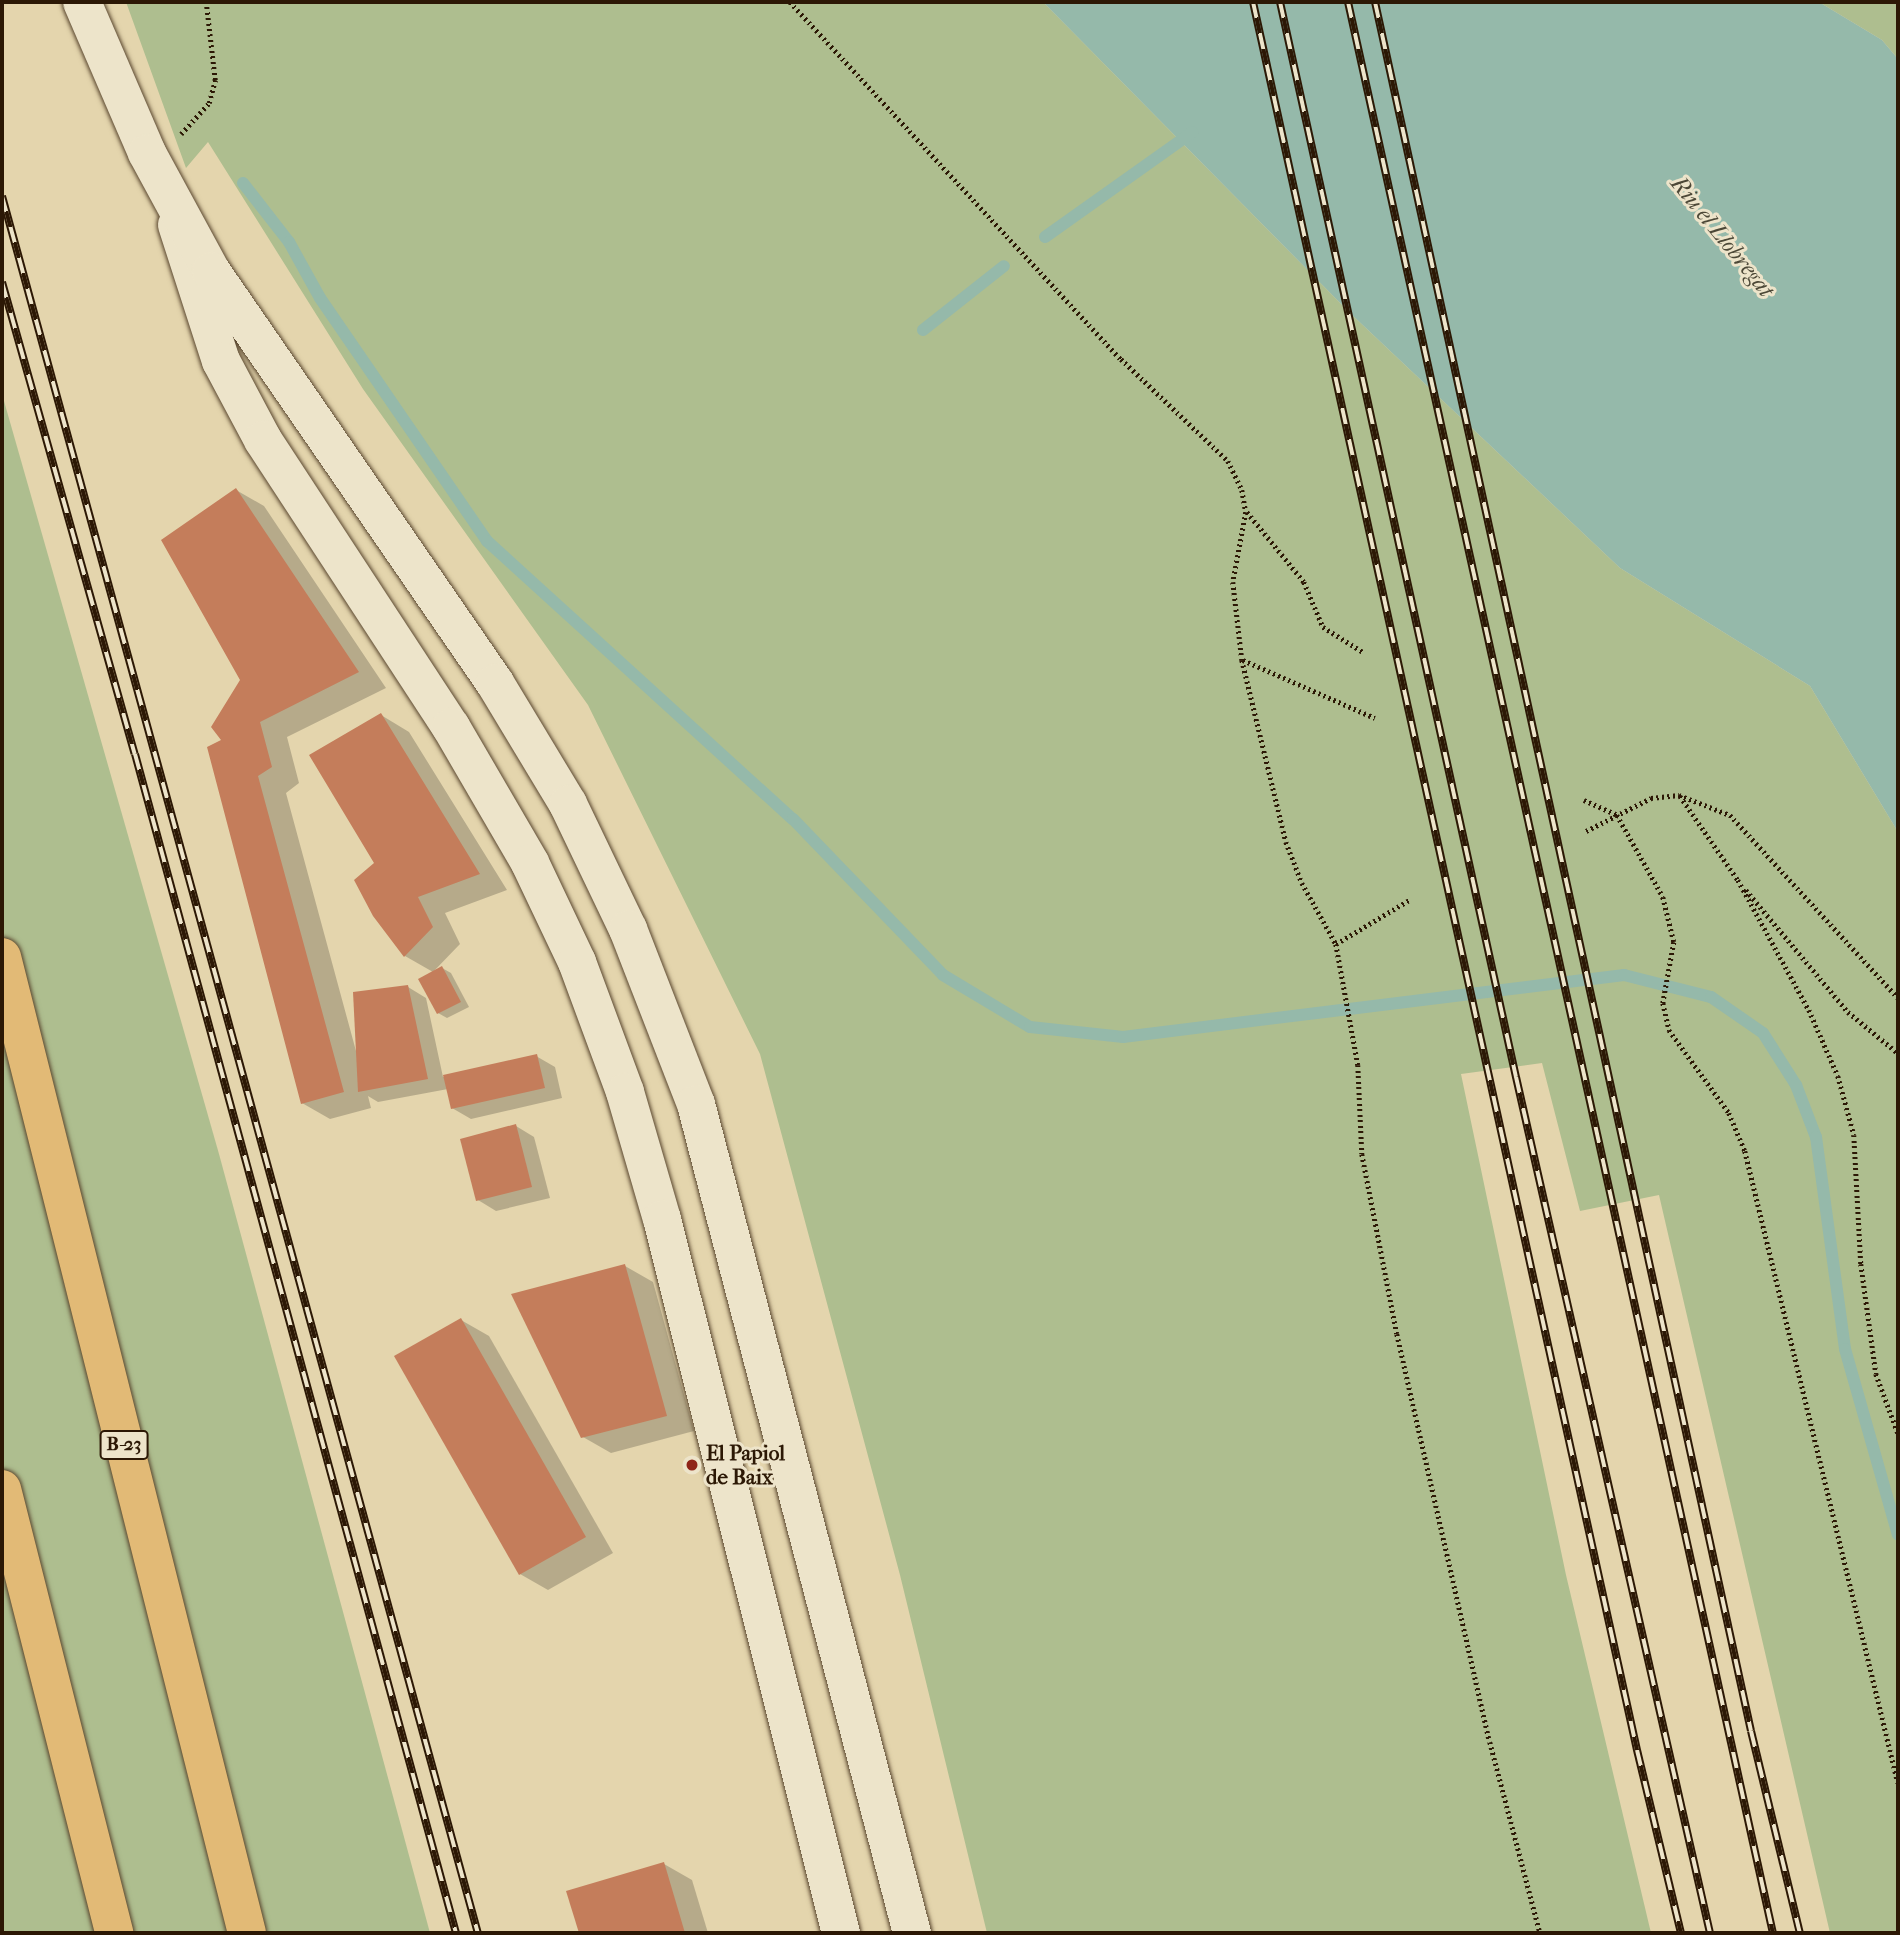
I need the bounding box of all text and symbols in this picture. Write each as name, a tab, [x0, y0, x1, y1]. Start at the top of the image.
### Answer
water label: Riu el Llobregat	[1665, 171, 1779, 303]
road number: B-23	[100, 1429, 148, 1460]
place label: El Papiol de Baix	[706, 1440, 785, 1490]
marker: El Papiol de Baix	[684, 1457, 700, 1473]

